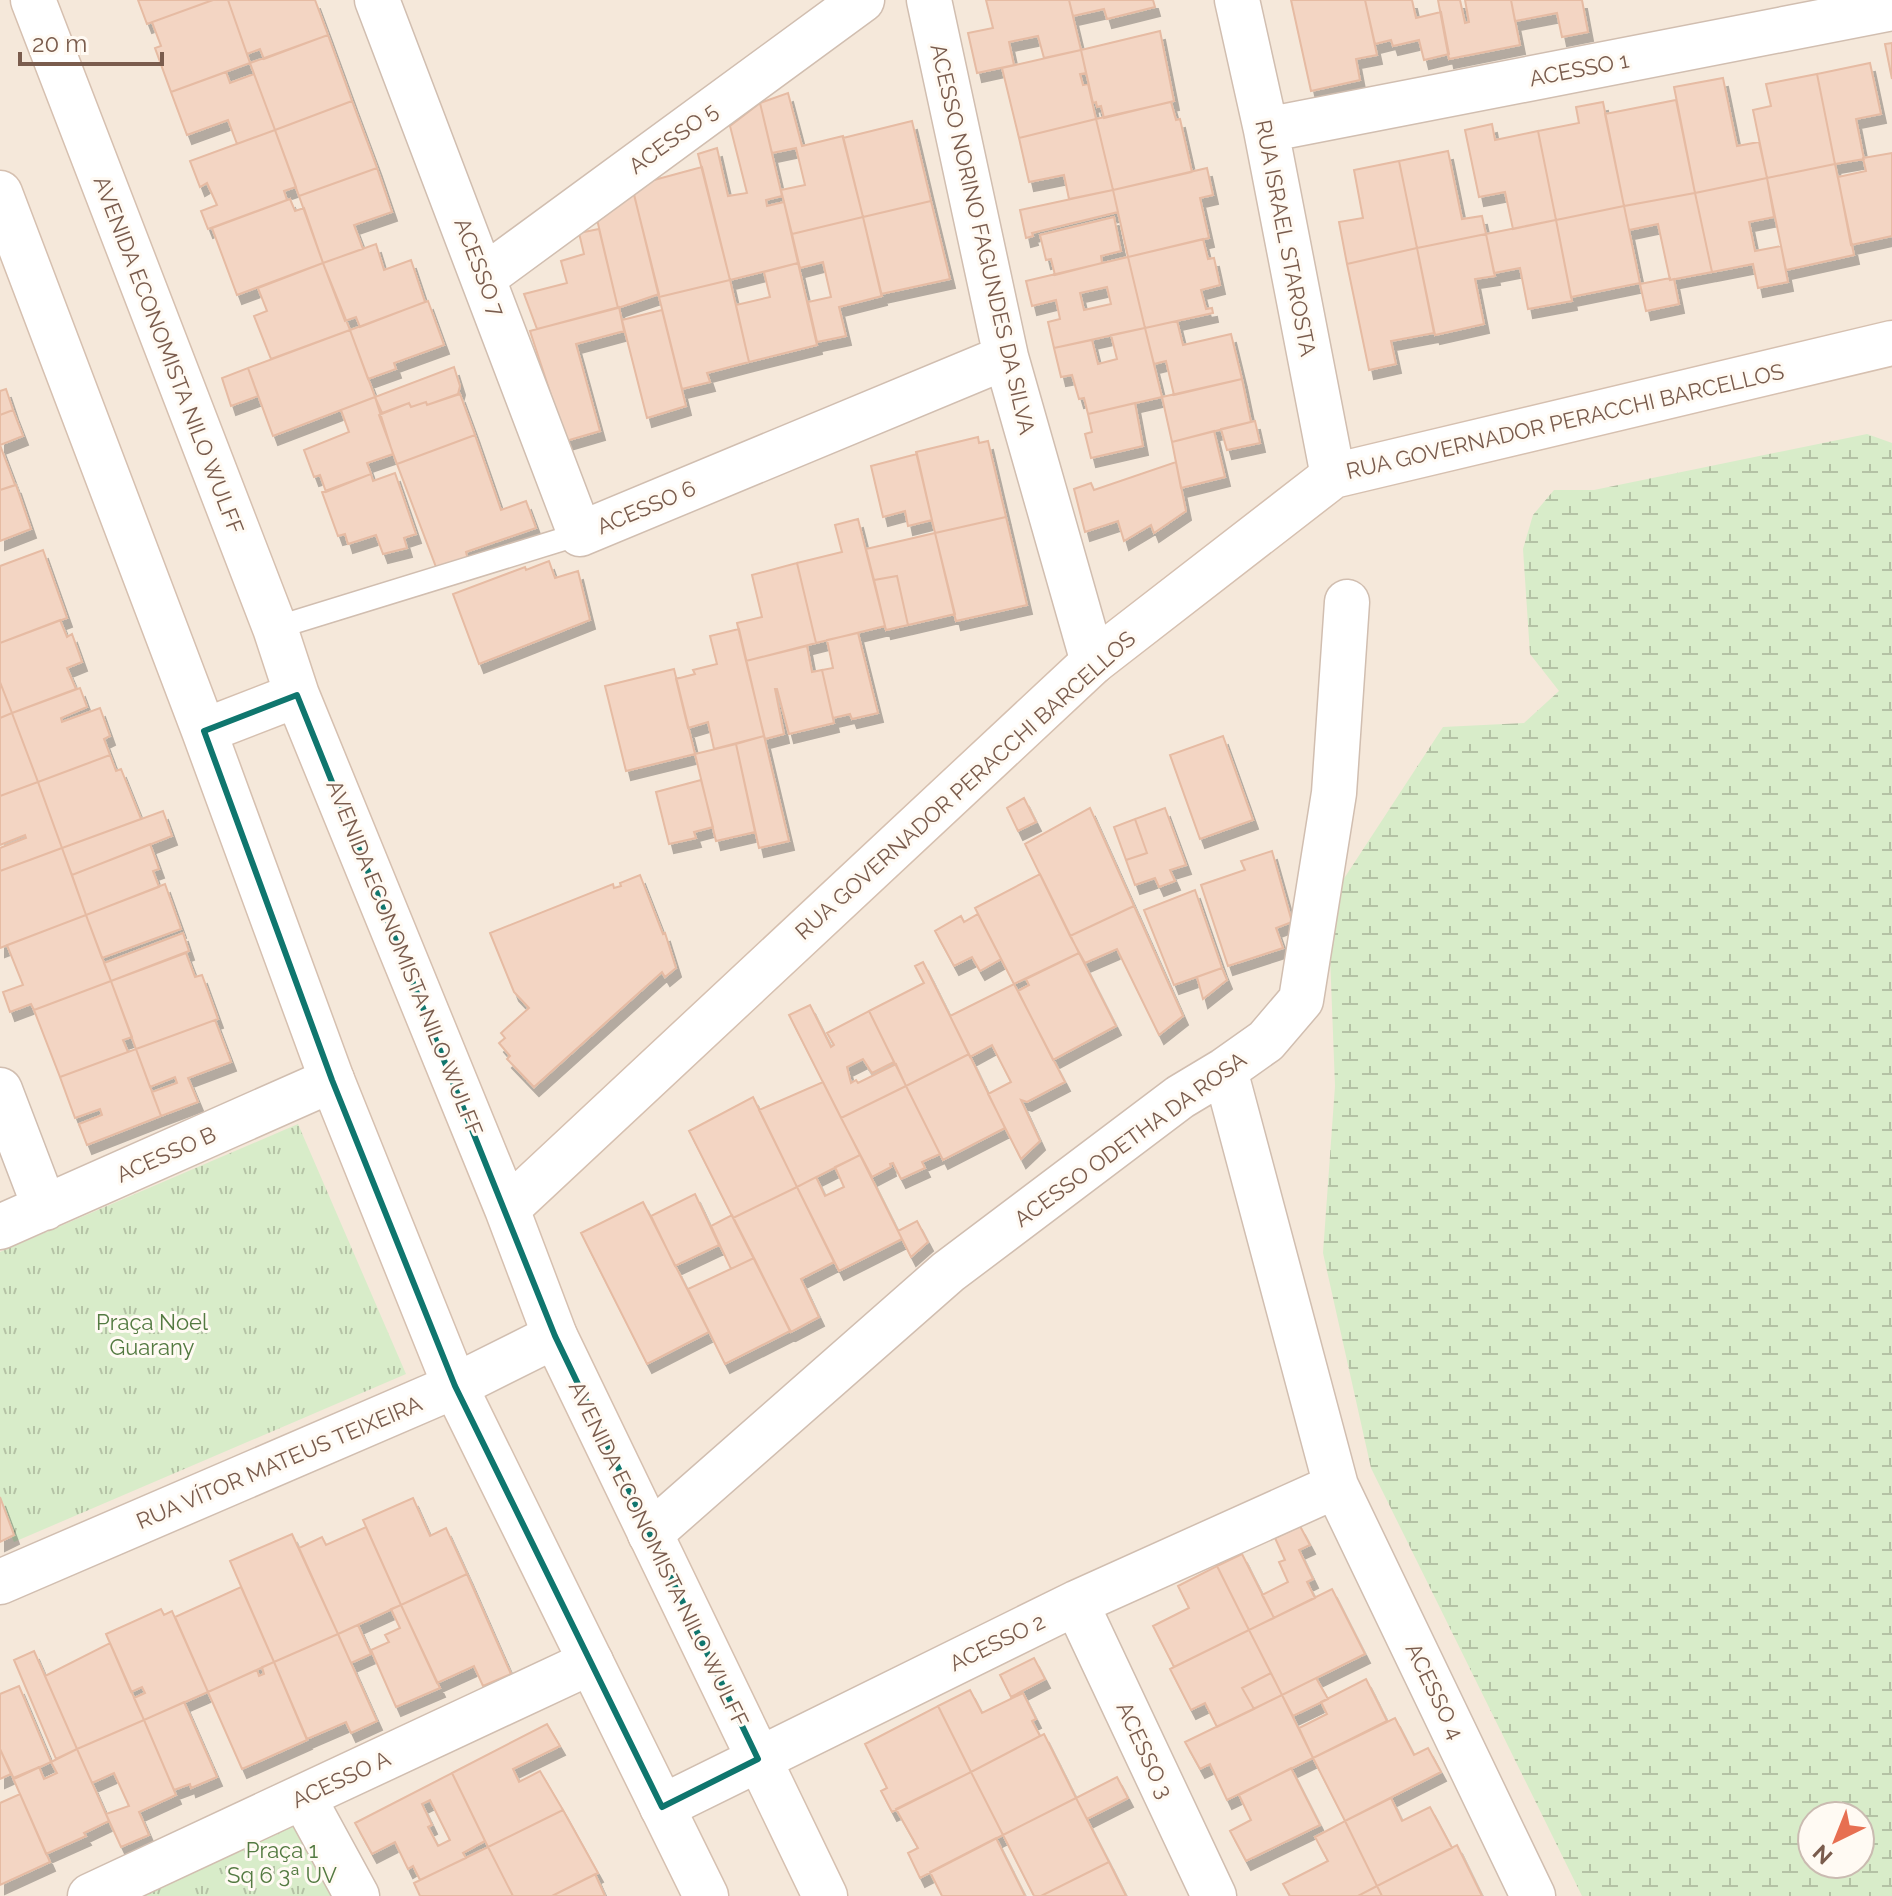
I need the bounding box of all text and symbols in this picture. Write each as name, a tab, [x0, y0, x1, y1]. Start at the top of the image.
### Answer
scale bar	[20, 16, 162, 66]
text: 20 m	[32, 29, 87, 58]
street label: ACESSO NORINO FAGUNDES DA SILVA	[925, 41, 1041, 437]
street label: ACESSO 1	[1527, 47, 1631, 91]
street label: ACESSO 5	[623, 97, 723, 179]
street label: RUA ISRAEL STAROSTA	[1250, 118, 1322, 359]
street label: AVENIDA ECONOMISTA NILO WULFF	[88, 172, 250, 538]
street label: ACESSO 7	[449, 214, 511, 320]
street label: RUA GOVERNADOR PERACCHI BARCELLOS	[1344, 358, 1786, 484]
street label: ACESSO 6	[593, 475, 699, 539]
street label: RUA GOVERNADOR PERACCHI BARCELLOS	[790, 625, 1140, 945]
street label: AVENIDA ECONOMISTA NILO WULFF	[321, 776, 489, 1140]
street label: ACESSO ODETHA DA ROSA	[1009, 1046, 1251, 1232]
street label: ACESSO B	[112, 1121, 220, 1187]
park label: Praça Noel Guarany	[96, 1309, 208, 1360]
street label: AVENIDA ECONOMISTA NILO WULFF	[564, 1377, 754, 1731]
street label: RUA VÍTOR MATEUS TEIXEIRA	[132, 1390, 426, 1534]
street label: ACESSO 2	[945, 1608, 1049, 1676]
street label: ACESSO 4	[1401, 1639, 1469, 1743]
street label: ACESSO 3	[1111, 1698, 1179, 1802]
street label: ACESSO A	[288, 1745, 395, 1813]
north arrow	[1796, 1800, 1876, 1880]
park label: Praça 1 Sq 6 3ª UV	[227, 1837, 337, 1888]
text: N	[1807, 1839, 1837, 1870]

